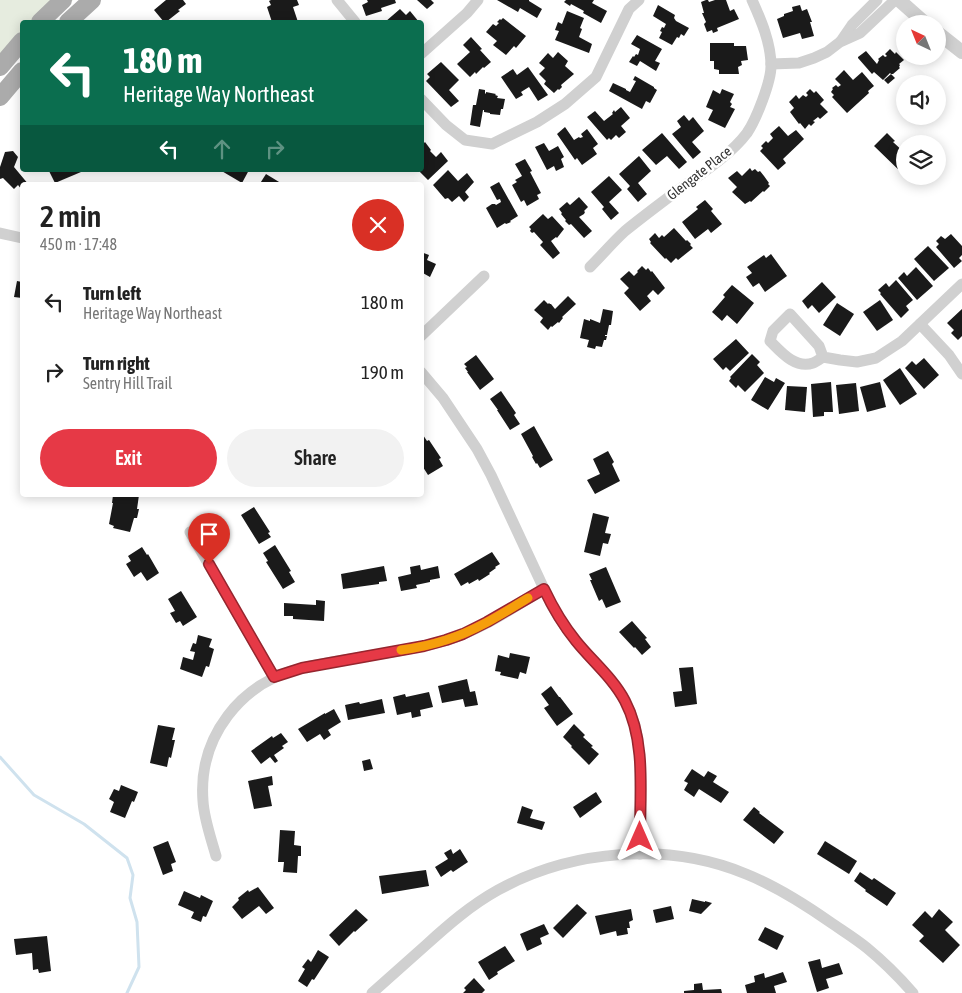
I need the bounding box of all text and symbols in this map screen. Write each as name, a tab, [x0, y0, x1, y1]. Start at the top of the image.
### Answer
north arrow	[896, 15, 946, 65]
map controls	[896, 15, 946, 185]
icon: left	[40, 40, 105, 105]
text: 180 m	[123, 40, 202, 80]
button: sound	[896, 75, 946, 125]
text: Heritage Way Northeast	[123, 81, 314, 107]
icon: left	[155, 135, 183, 163]
icon: ahead	[208, 135, 236, 163]
icon: right	[261, 135, 289, 163]
button: layers	[896, 135, 946, 185]
street label: Glengate Place	[664, 143, 734, 203]
text: 2 min	[40, 199, 101, 233]
button: close	[352, 199, 404, 251]
text: 450 m · 17:48	[40, 235, 117, 253]
text: Turn left	[83, 282, 141, 304]
icon: left	[40, 288, 68, 316]
text: 180 m	[361, 291, 404, 313]
text: Heritage Way Northeast	[83, 304, 222, 322]
text: Turn right	[83, 352, 150, 374]
icon: right	[40, 358, 68, 386]
text: 190 m	[361, 361, 404, 383]
text: Sentry Hill Trail	[83, 374, 172, 392]
button: Exit	[40, 429, 217, 487]
button: Share	[227, 429, 404, 487]
pin	[188, 513, 230, 564]
icon: arrive	[195, 520, 223, 548]
position arrow	[613, 810, 665, 862]

